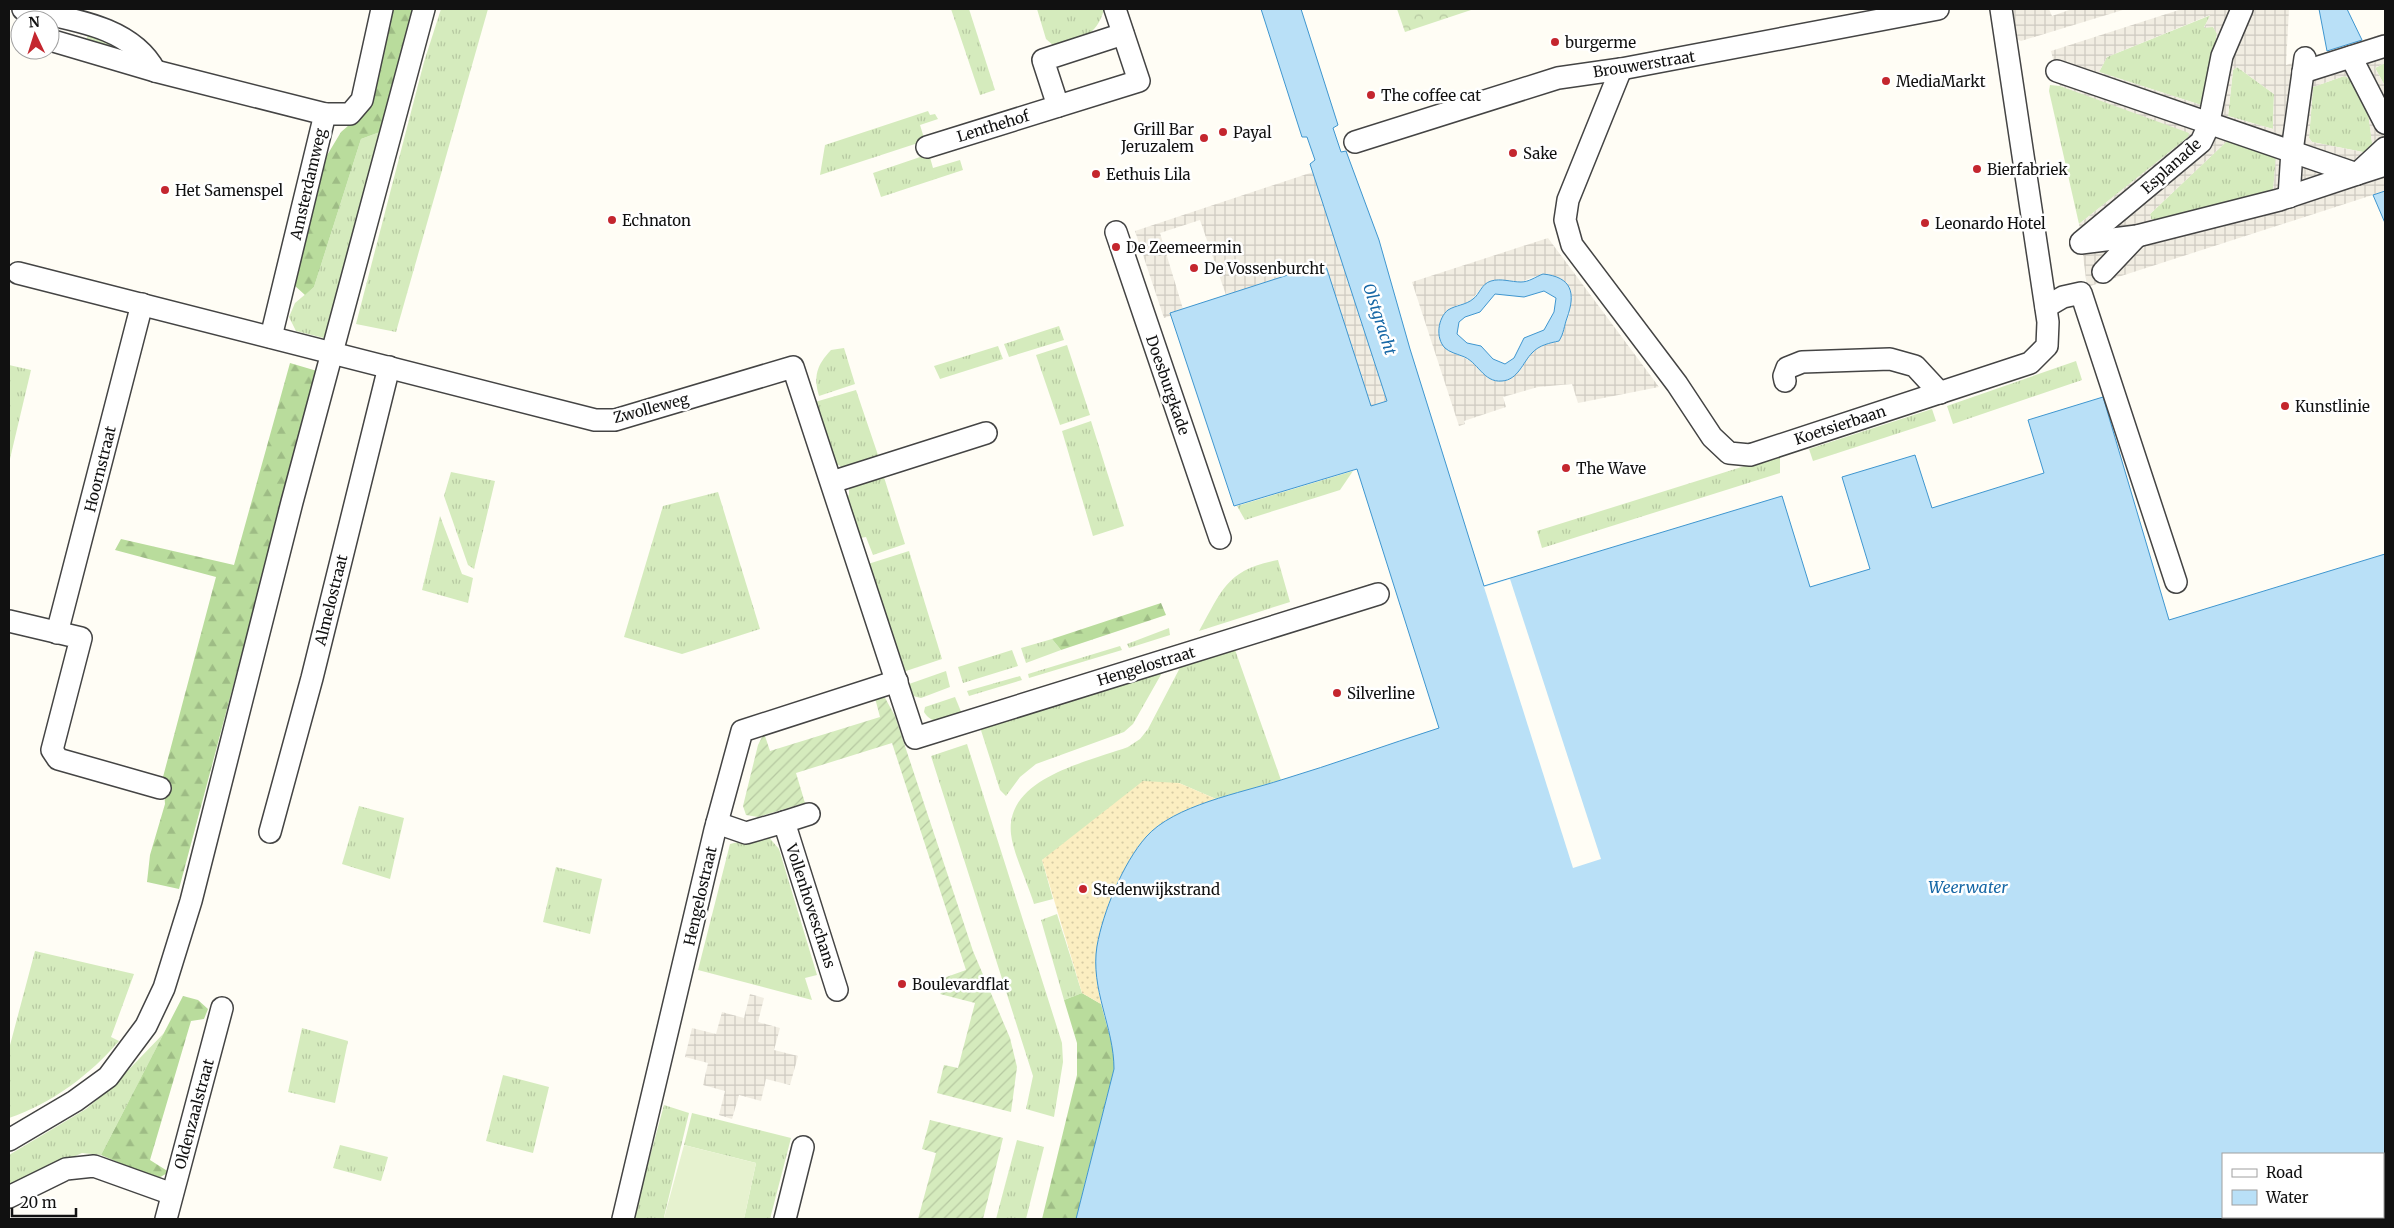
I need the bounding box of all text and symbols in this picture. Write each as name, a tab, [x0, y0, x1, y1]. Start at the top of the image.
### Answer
north arrow	[10, 10, 60, 60]
text: N	[28, 13, 40, 31]
place label: burgerme	[1564, 33, 1636, 52]
marker: burgerme	[1549, 36, 1561, 48]
street label: Brouwerstraat	[1592, 47, 1697, 81]
place label: MediaMarkt	[1896, 72, 1986, 91]
marker: MediaMarkt	[1880, 75, 1892, 87]
place label: The coffee cat	[1381, 86, 1481, 105]
marker: The coffee cat	[1365, 89, 1377, 101]
street label: Lenthehof	[955, 106, 1033, 146]
place label: Grill Bar Jeruzalem	[1120, 120, 1194, 156]
place label: Payal	[1233, 123, 1272, 142]
street label: Amsterdamweg	[286, 126, 330, 243]
marker: Payal	[1217, 126, 1229, 138]
marker: Grill Bar Jeruzalem	[1198, 132, 1210, 144]
street label: Esplanade	[2137, 134, 2205, 198]
place label: Sake	[1523, 144, 1557, 163]
marker: Sake	[1507, 147, 1519, 159]
place label: Bierfabriek	[1987, 160, 2068, 179]
marker: Bierfabriek	[1971, 163, 1983, 175]
place label: Eethuis Lila	[1106, 165, 1191, 184]
marker: Eethuis Lila	[1090, 168, 1102, 180]
place label: Het Samenspel	[175, 181, 284, 200]
marker: Het Samenspel	[159, 184, 171, 196]
place label: Echnaton	[622, 211, 691, 230]
marker: Echnaton	[606, 214, 618, 226]
place label: Leonardo Hotel	[1935, 214, 2046, 233]
marker: Leonardo Hotel	[1919, 217, 1931, 229]
place label: De Zeemeermin	[1126, 238, 1242, 257]
marker: De Zeemeermin	[1110, 241, 1122, 253]
place label: De Vossenburcht	[1204, 259, 1325, 278]
marker: De Vossenburcht	[1188, 262, 1200, 274]
water label: Olstgracht	[1359, 281, 1401, 358]
street label: Doesburgkade	[1142, 333, 1194, 438]
street label: Zwolleweg	[611, 389, 691, 427]
place label: Kunstlinie	[2295, 397, 2370, 416]
marker: Kunstlinie	[2279, 400, 2291, 412]
street label: Koetsierbaan	[1792, 401, 1888, 449]
street label: Hoornstraat	[80, 424, 120, 514]
place label: The Wave	[1576, 459, 1646, 478]
marker: The Wave	[1560, 462, 1572, 474]
street label: Almelostraat	[310, 552, 352, 649]
street label: Hengelostraat	[1095, 642, 1197, 690]
place label: Silverline	[1347, 684, 1415, 703]
marker: Silverline	[1331, 687, 1343, 699]
street label: Vollenhoveschans	[782, 840, 840, 971]
street label: Hengelostraat	[679, 844, 721, 948]
water label: Weerwater	[1928, 877, 2008, 897]
place label: Stedenwijkstrand	[1093, 880, 1220, 899]
marker: Stedenwijkstrand	[1077, 883, 1089, 895]
place label: Boulevardflat	[912, 975, 1010, 994]
marker: Boulevardflat	[896, 978, 908, 990]
street label: Oldenzaalstraat	[170, 1057, 218, 1171]
legend	[2222, 1153, 2384, 1218]
text: Road	[2266, 1163, 2302, 1182]
scale bar	[12, 1186, 76, 1218]
text: Water	[2265, 1188, 2309, 1207]
text: 20 m	[20, 1193, 57, 1212]

